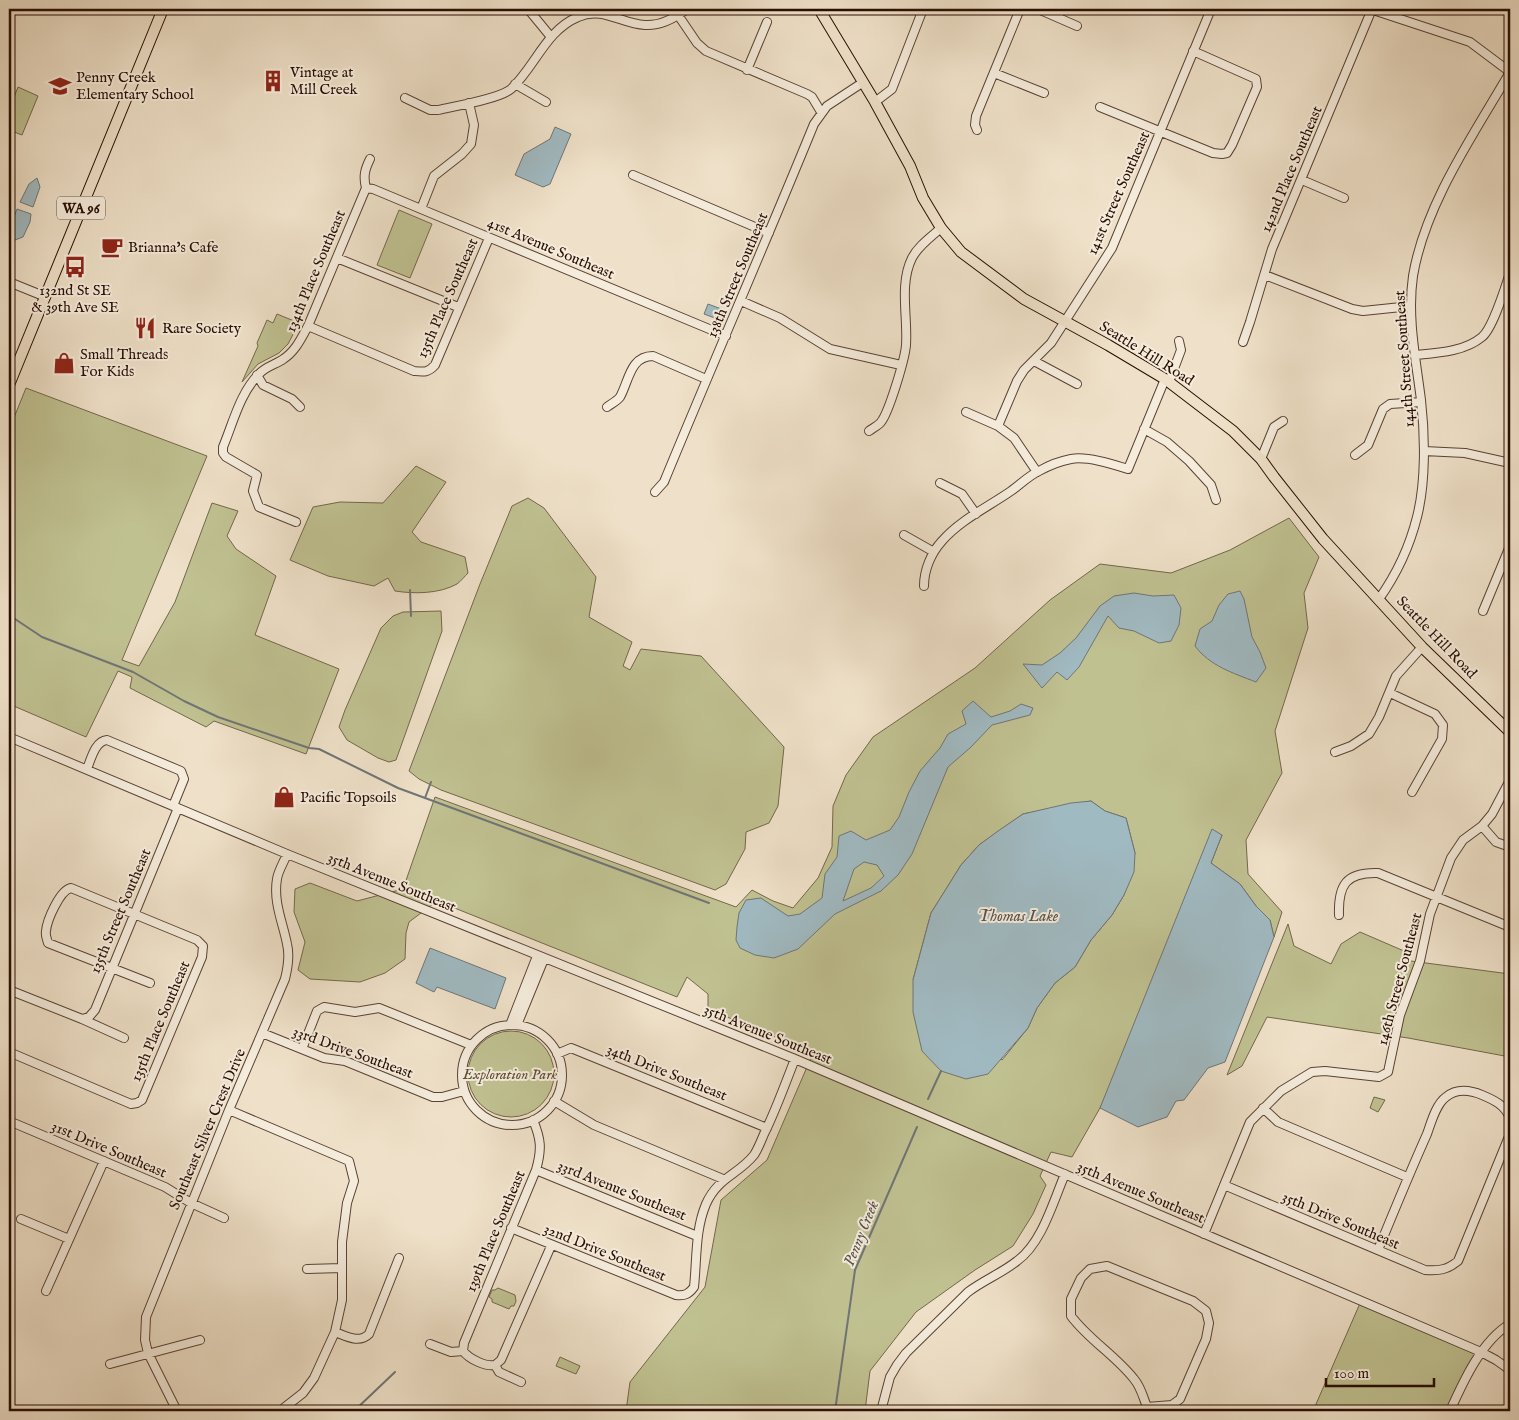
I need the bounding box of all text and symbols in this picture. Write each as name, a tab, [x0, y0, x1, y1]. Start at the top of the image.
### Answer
place label: Vintage at Mill Creek	[289, 63, 359, 99]
place label: Penny Creek Elementary School	[76, 68, 195, 104]
building icon: Vintage at Mill Creek	[260, 68, 286, 94]
school or university icon: Penny Creek Elementary School	[47, 73, 73, 99]
street label: 142nd Place Southeast	[1256, 103, 1327, 235]
street label: 141st Street Southeast	[1083, 129, 1154, 258]
road number: WA 96	[57, 197, 105, 220]
street label: 134th Place Southeast	[281, 207, 350, 335]
street label: 138th Street Southeast	[702, 210, 772, 341]
street label: 41st Avenue Southeast	[484, 213, 617, 284]
cafe icon: Brianna's Cafe	[99, 234, 125, 260]
street label: 135th Place Southeast	[412, 235, 482, 361]
place label: Brianna's Cafe	[128, 238, 219, 257]
bus stop icon: 132nd St SE & 39th Ave SE	[62, 254, 88, 280]
place label: 132nd St SE & 39th Ave SE	[31, 281, 119, 317]
street label: 144th Street Southeast	[1390, 290, 1419, 428]
restaurant icon: Rare Society	[132, 315, 158, 341]
street label: Seattle Hill Road	[1096, 317, 1198, 391]
place label: Rare Society	[162, 319, 242, 338]
place label: Small Threads For Kids	[80, 345, 168, 381]
shop icon: Small Threads For Kids	[51, 350, 77, 376]
street label: Seattle Hill Road	[1392, 592, 1482, 683]
shop icon: Pacific Topsoils	[271, 784, 297, 810]
place label: Pacific Topsoils	[300, 788, 396, 807]
street label: 135th Street Southeast	[86, 846, 155, 977]
street label: 35th Avenue Southeast	[325, 848, 459, 917]
water label: Thomas Lake	[978, 907, 1059, 927]
street label: 146th Street Southeast	[1373, 911, 1426, 1048]
street label: 135th Place Southeast	[126, 958, 194, 1084]
street label: 35th Avenue Southeast	[701, 1000, 835, 1069]
street label: 33rd Drive Southeast	[290, 1022, 416, 1083]
street label: 34th Drive Southeast	[604, 1040, 730, 1105]
street label: Southeast Silver Crest Drive	[165, 1046, 250, 1213]
park label: Exploration Park	[462, 1065, 557, 1084]
street label: 31st Drive Southeast	[48, 1117, 169, 1182]
street label: 33rd Avenue Southeast	[555, 1156, 689, 1225]
street label: 35th Avenue Southeast	[1074, 1157, 1208, 1228]
street label: 139th Place Southeast	[461, 1167, 530, 1295]
street label: 35th Drive Southeast	[1279, 1187, 1403, 1254]
water label: Penny Creek	[840, 1198, 884, 1269]
street label: 32nd Drive Southeast	[541, 1219, 669, 1286]
scale bar	[1326, 1355, 1434, 1387]
text: 100 m	[1334, 1364, 1370, 1383]

